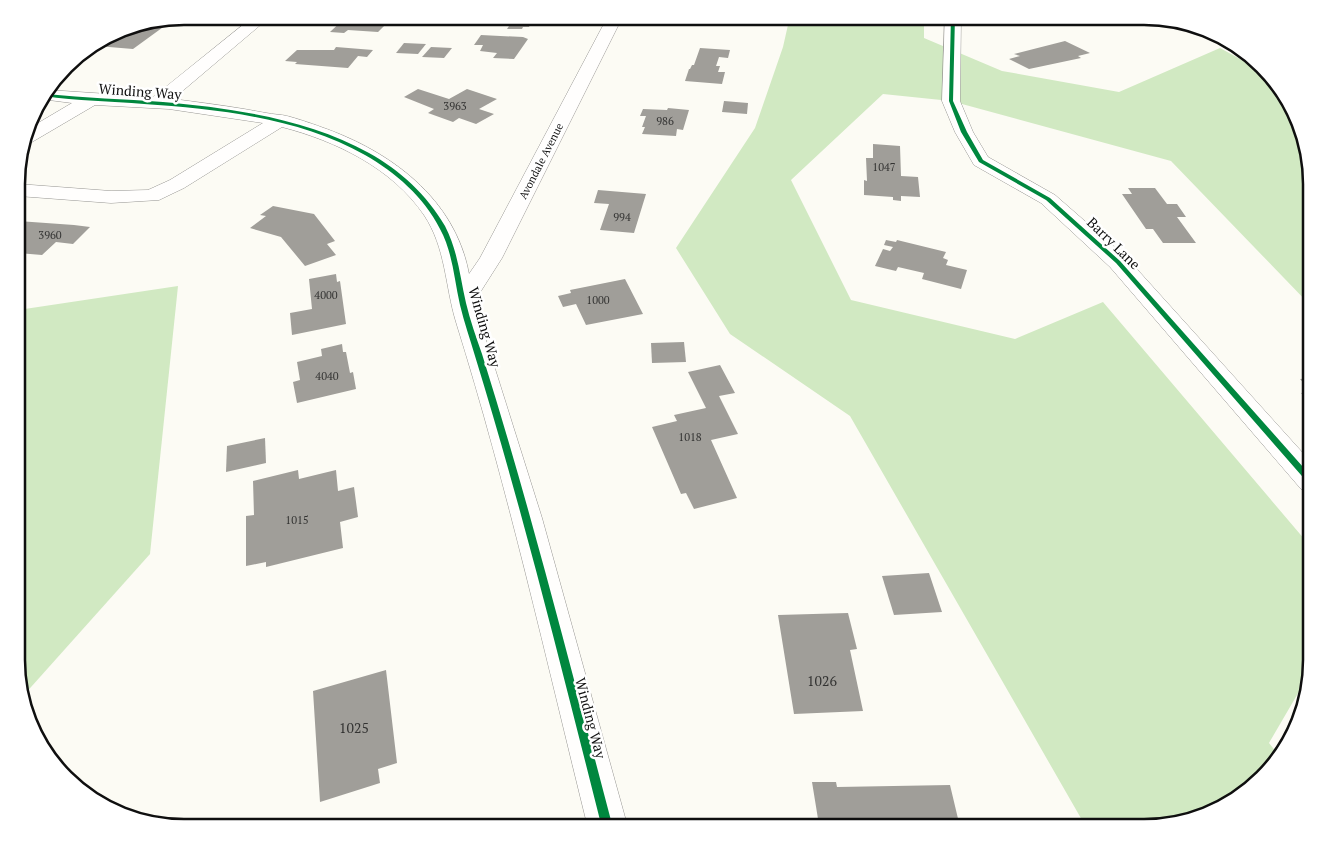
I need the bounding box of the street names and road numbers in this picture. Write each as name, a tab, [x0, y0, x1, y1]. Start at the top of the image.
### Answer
street label: Winding Way	[98, 79, 183, 103]
street label: Avondale Avenue	[516, 120, 566, 201]
street label: Barry Lane	[1083, 213, 1145, 273]
street label: Winding Way	[464, 284, 506, 370]
street label: Winding Way	[571, 675, 611, 761]

